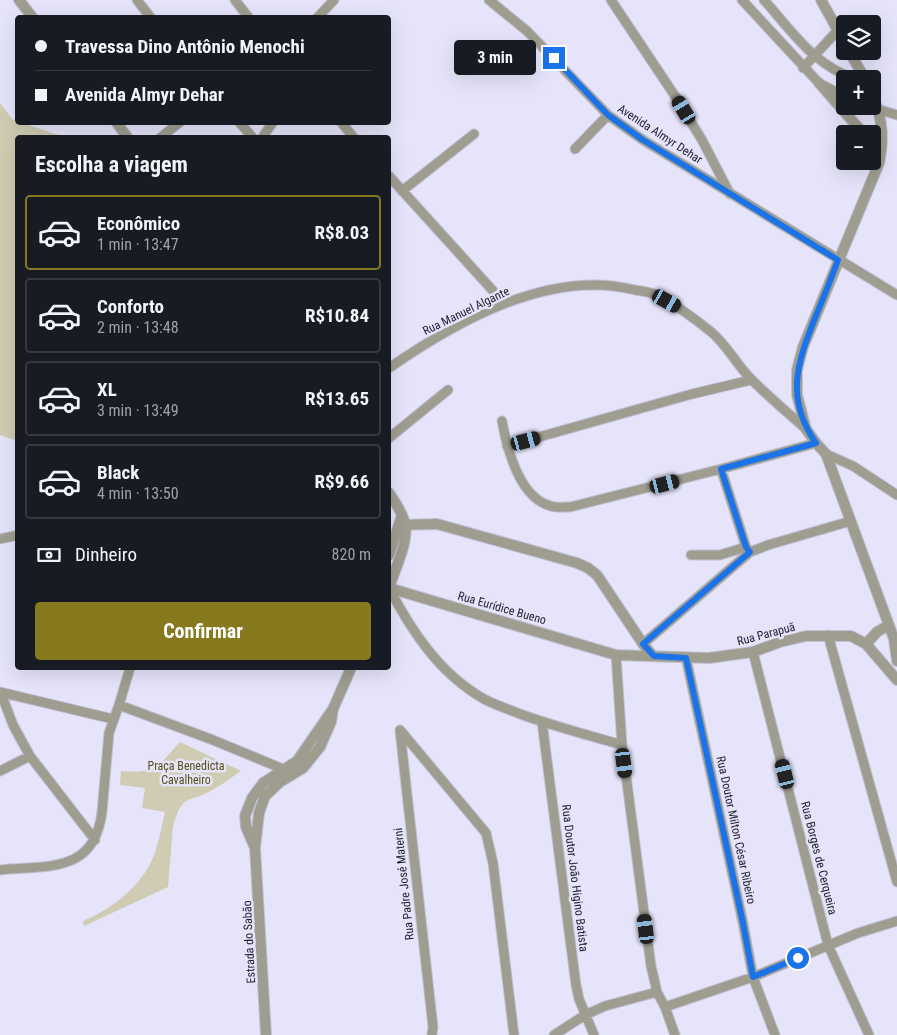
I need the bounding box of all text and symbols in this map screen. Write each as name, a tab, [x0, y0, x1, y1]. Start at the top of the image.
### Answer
map controls	[836, 15, 881, 170]
button: layers	[836, 15, 881, 60]
text: Travessa Dino Antônio Menochi	[65, 35, 305, 58]
callout: 3 min	[454, 40, 536, 76]
route end	[543, 47, 565, 69]
text: 3 min	[477, 48, 513, 67]
button: +	[836, 70, 881, 115]
text: Avenida Almyr Dehar	[65, 83, 224, 106]
car	[669, 93, 698, 127]
street label: Avenida Almyr Dehar	[615, 101, 705, 167]
button: −	[836, 125, 881, 170]
text: Escolha a viagem	[35, 152, 188, 177]
icon: car	[37, 210, 82, 255]
text: Econômico	[97, 212, 180, 235]
text: R$8.03	[315, 221, 369, 244]
text: 1 min · 13:47	[97, 235, 179, 254]
street label: Rua Manuel Algante	[420, 284, 512, 338]
car	[650, 287, 683, 315]
icon: car	[37, 293, 82, 338]
text: Conforto	[97, 295, 164, 318]
text: R$10.84	[305, 304, 369, 327]
text: 2 min · 13:48	[97, 318, 179, 337]
icon: car	[37, 376, 82, 421]
text: XL	[97, 378, 117, 401]
text: R$13.65	[305, 387, 369, 410]
text: 3 min · 13:49	[97, 401, 179, 420]
car	[509, 430, 542, 452]
icon: car	[37, 459, 82, 504]
text: Black	[97, 461, 139, 484]
text: R$9.66	[315, 470, 369, 493]
car	[648, 473, 681, 495]
text: 4 min · 13:50	[97, 484, 179, 503]
icon: cash	[35, 541, 63, 569]
text: Dinheiro	[75, 543, 137, 566]
text: 820 m	[332, 545, 371, 564]
street label: Rua Eurídice Bueno	[456, 589, 548, 627]
button: Confirmar	[35, 602, 371, 660]
street label: Rua Parapuã	[735, 619, 797, 648]
car	[614, 747, 633, 779]
street label: Rua Doutor Milton César Ribeiro	[713, 755, 759, 905]
car	[774, 758, 795, 790]
park label: Praça Benedicta Cavalheiro	[147, 759, 225, 787]
street label: Rua Borges de Cerqueira	[798, 800, 840, 916]
street label: Rua Doutor João Higino Batista	[559, 803, 591, 953]
street label: Rua Padre José Materni	[391, 827, 417, 941]
street label: Estrada do Sabão	[240, 900, 258, 984]
car	[636, 913, 655, 945]
route start	[787, 947, 809, 969]

